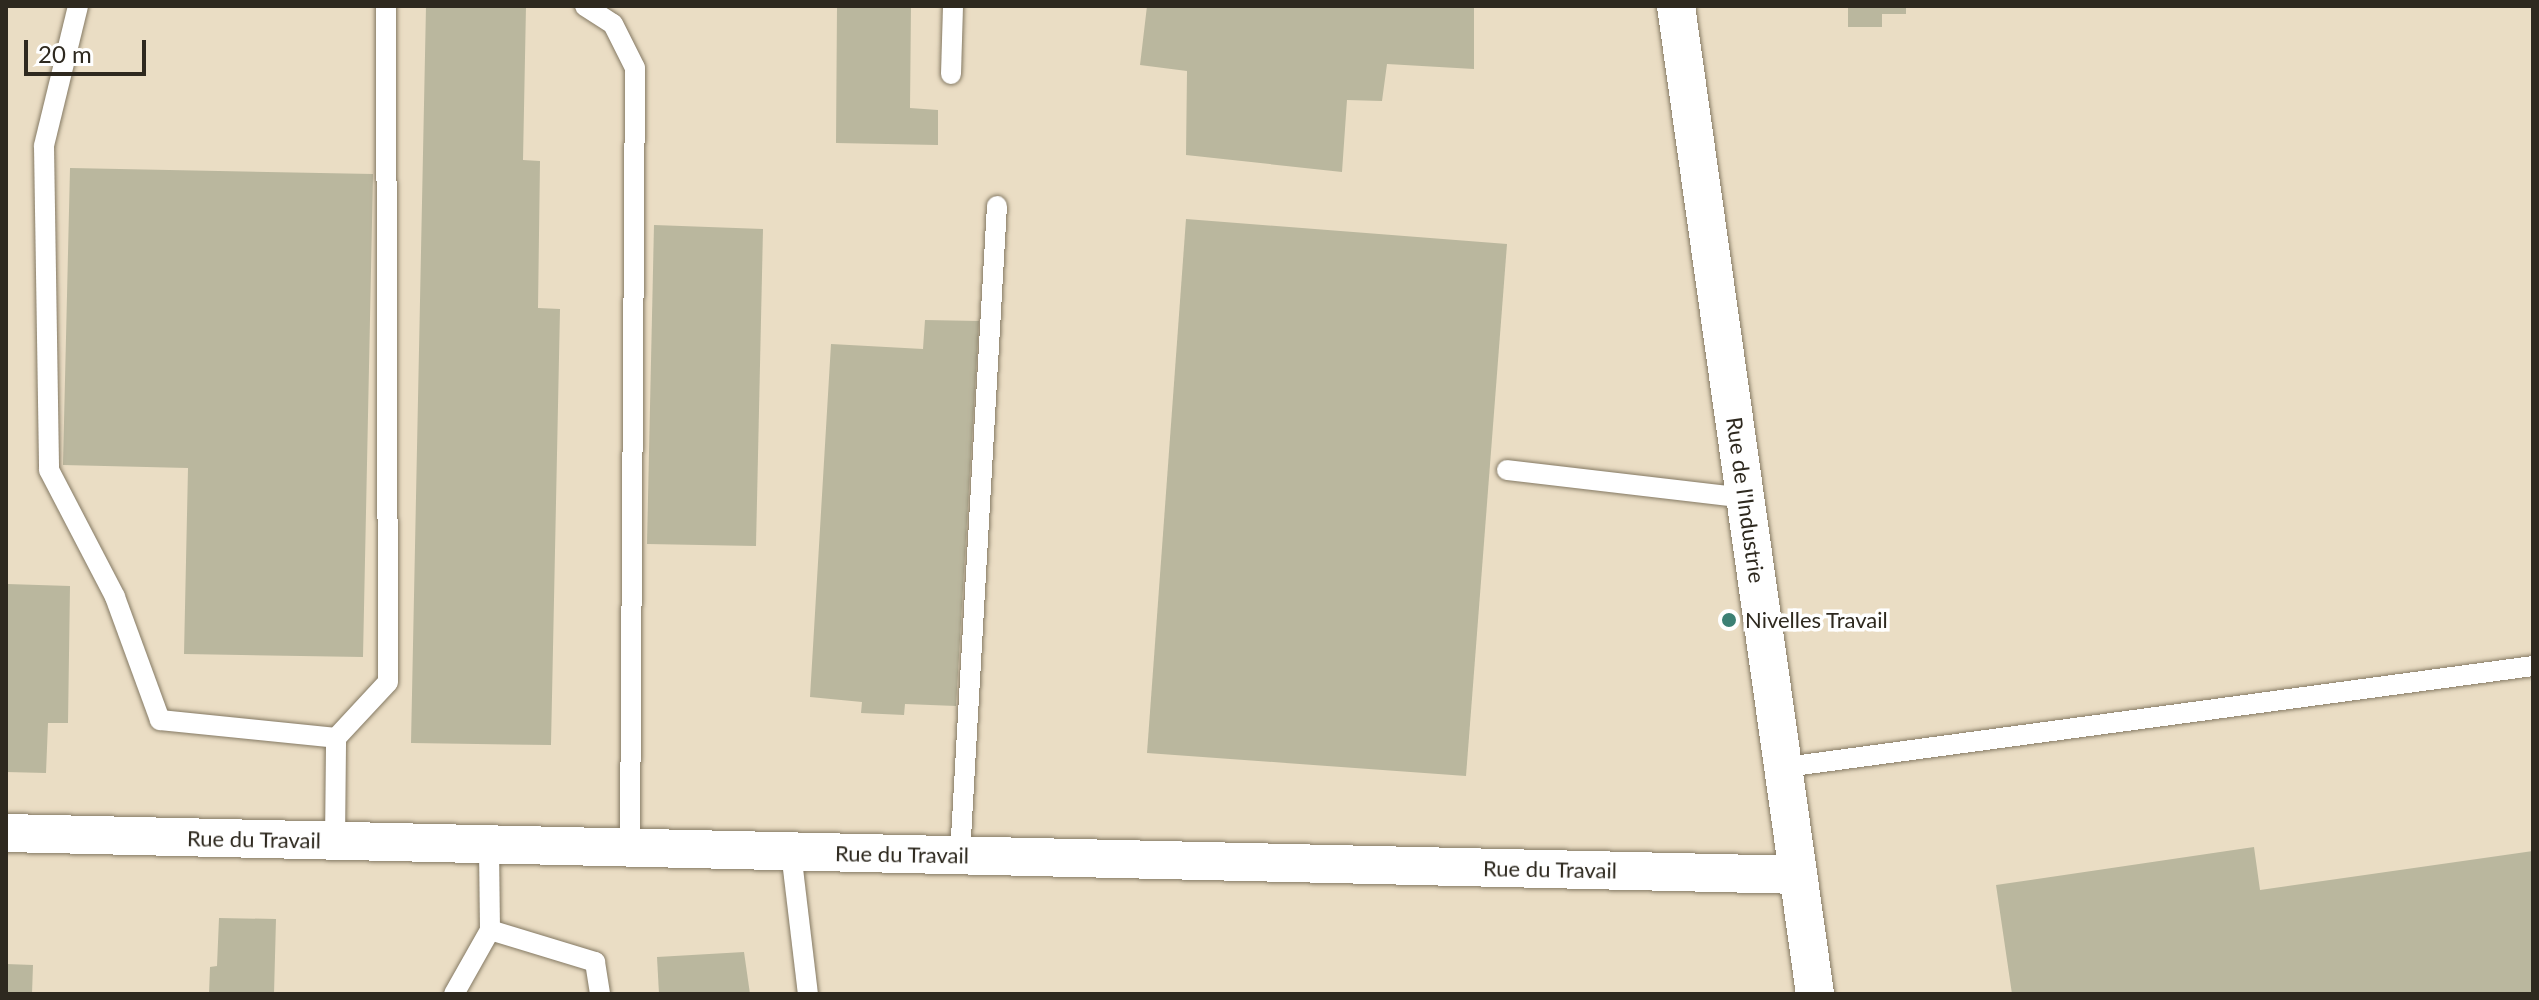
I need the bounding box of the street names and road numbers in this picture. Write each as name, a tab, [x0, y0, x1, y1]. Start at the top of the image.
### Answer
street label: Rue de l'Industrie	[1721, 415, 1771, 585]
street label: Rue du Travail	[186, 825, 322, 853]
street label: Rue du Travail	[834, 840, 970, 868]
street label: Rue du Travail	[1482, 855, 1618, 883]

